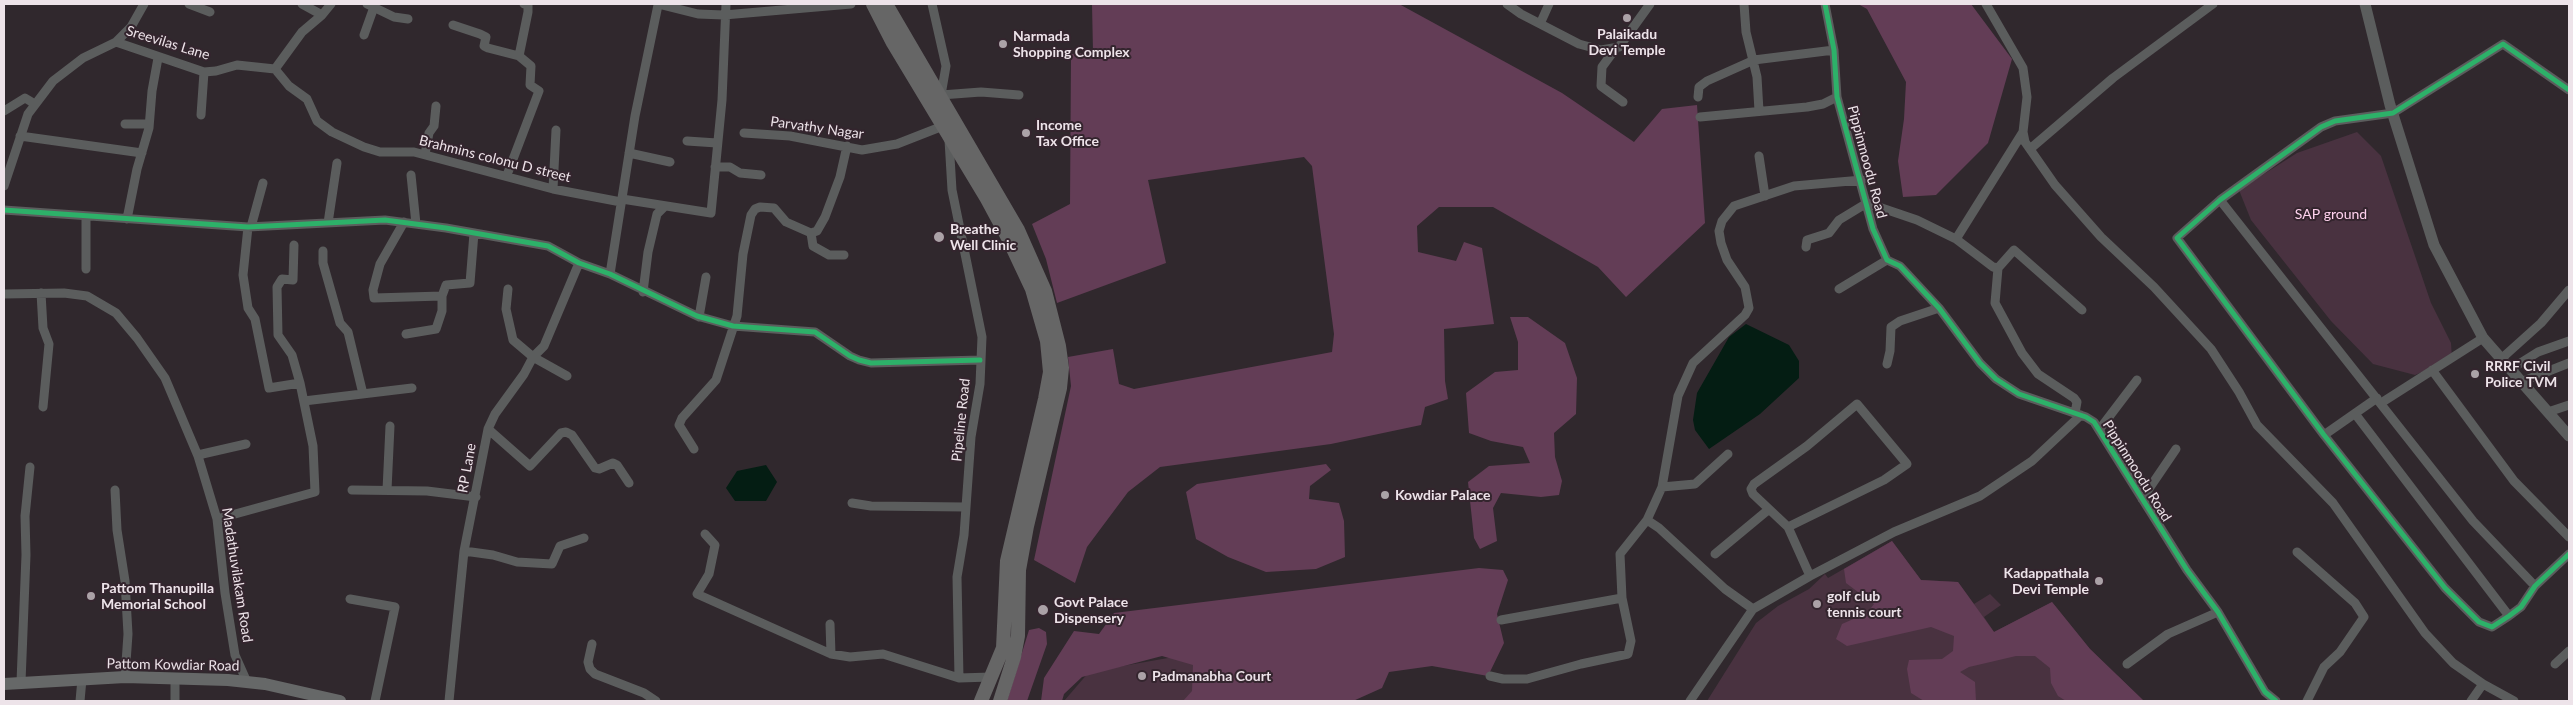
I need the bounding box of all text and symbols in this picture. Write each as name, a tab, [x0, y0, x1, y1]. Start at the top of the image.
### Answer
marker: Palaikadu Devi Temple	[1621, 12, 1633, 24]
street label: Sreevilas Lane	[124, 22, 212, 64]
place label: Palaikadu Devi Temple	[1588, 26, 1666, 58]
place label: Narmada Shopping Complex	[1013, 28, 1130, 60]
marker: Narmada Shopping Complex	[997, 38, 1009, 50]
street label: Pippinmoodu Road	[1844, 104, 1890, 220]
street label: Parvathy Nagar	[769, 113, 865, 143]
place label: Income Tax Office	[1036, 117, 1099, 150]
marker: Income Tax Office	[1020, 127, 1032, 139]
street label: Brahmins colonu D street	[417, 132, 573, 186]
park label: SAP ground	[2295, 206, 2367, 222]
place label: Breathe Well Clinic	[950, 221, 1016, 253]
marker: Breathe Well Clinic	[932, 230, 946, 244]
place label: RRRF Civil Police TVM	[2485, 358, 2557, 391]
marker: RRRF Civil Police TVM	[2469, 368, 2481, 380]
street label: Pipeline Road	[948, 378, 974, 462]
street label: Pippinmoodu Road	[2099, 417, 2175, 525]
street label: RP Lane	[454, 442, 480, 494]
place label: Kowdiar Palace	[1395, 487, 1491, 503]
marker: Kowdiar Palace	[1379, 489, 1391, 501]
street label: Madathuvilakam Road	[218, 506, 256, 644]
place label: Kadappathala Devi Temple	[2004, 565, 2089, 598]
marker: Kadappathala Devi Temple	[2093, 575, 2105, 587]
place label: Pattom Thanupilla Memorial School	[101, 580, 214, 612]
place label: golf club tennis court	[1827, 588, 1902, 620]
marker: Pattom Thanupilla Memorial School	[85, 590, 97, 602]
place label: Govt Palace Dispensery	[1054, 594, 1128, 626]
marker: golf club tennis court	[1811, 598, 1823, 610]
marker: Govt Palace Dispensery	[1036, 603, 1050, 617]
street label: Pattom Kowdiar Road	[106, 655, 240, 675]
place label: Padmanabha Court	[1152, 668, 1271, 684]
marker: Padmanabha Court	[1136, 670, 1148, 682]

